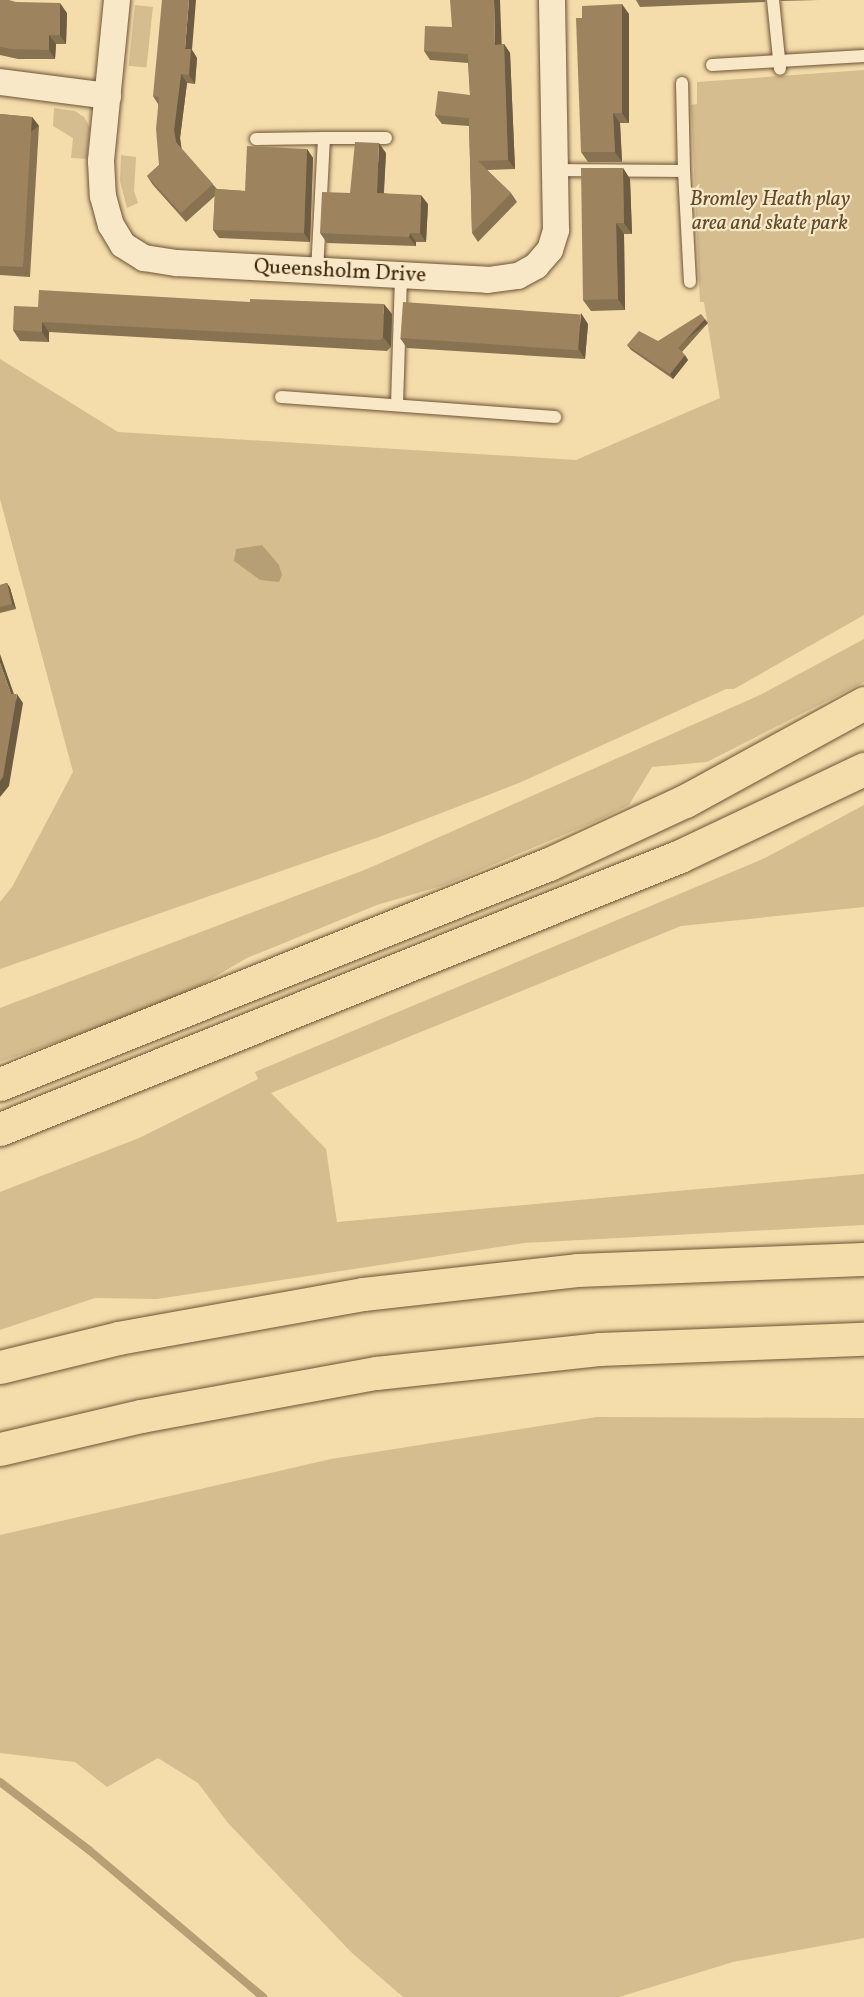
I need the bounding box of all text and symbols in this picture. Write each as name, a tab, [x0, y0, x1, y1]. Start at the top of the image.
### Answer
park label: Bromley Heath play area and skate park	[690, 187, 850, 237]
street label: Queensholm Drive	[253, 255, 427, 289]

